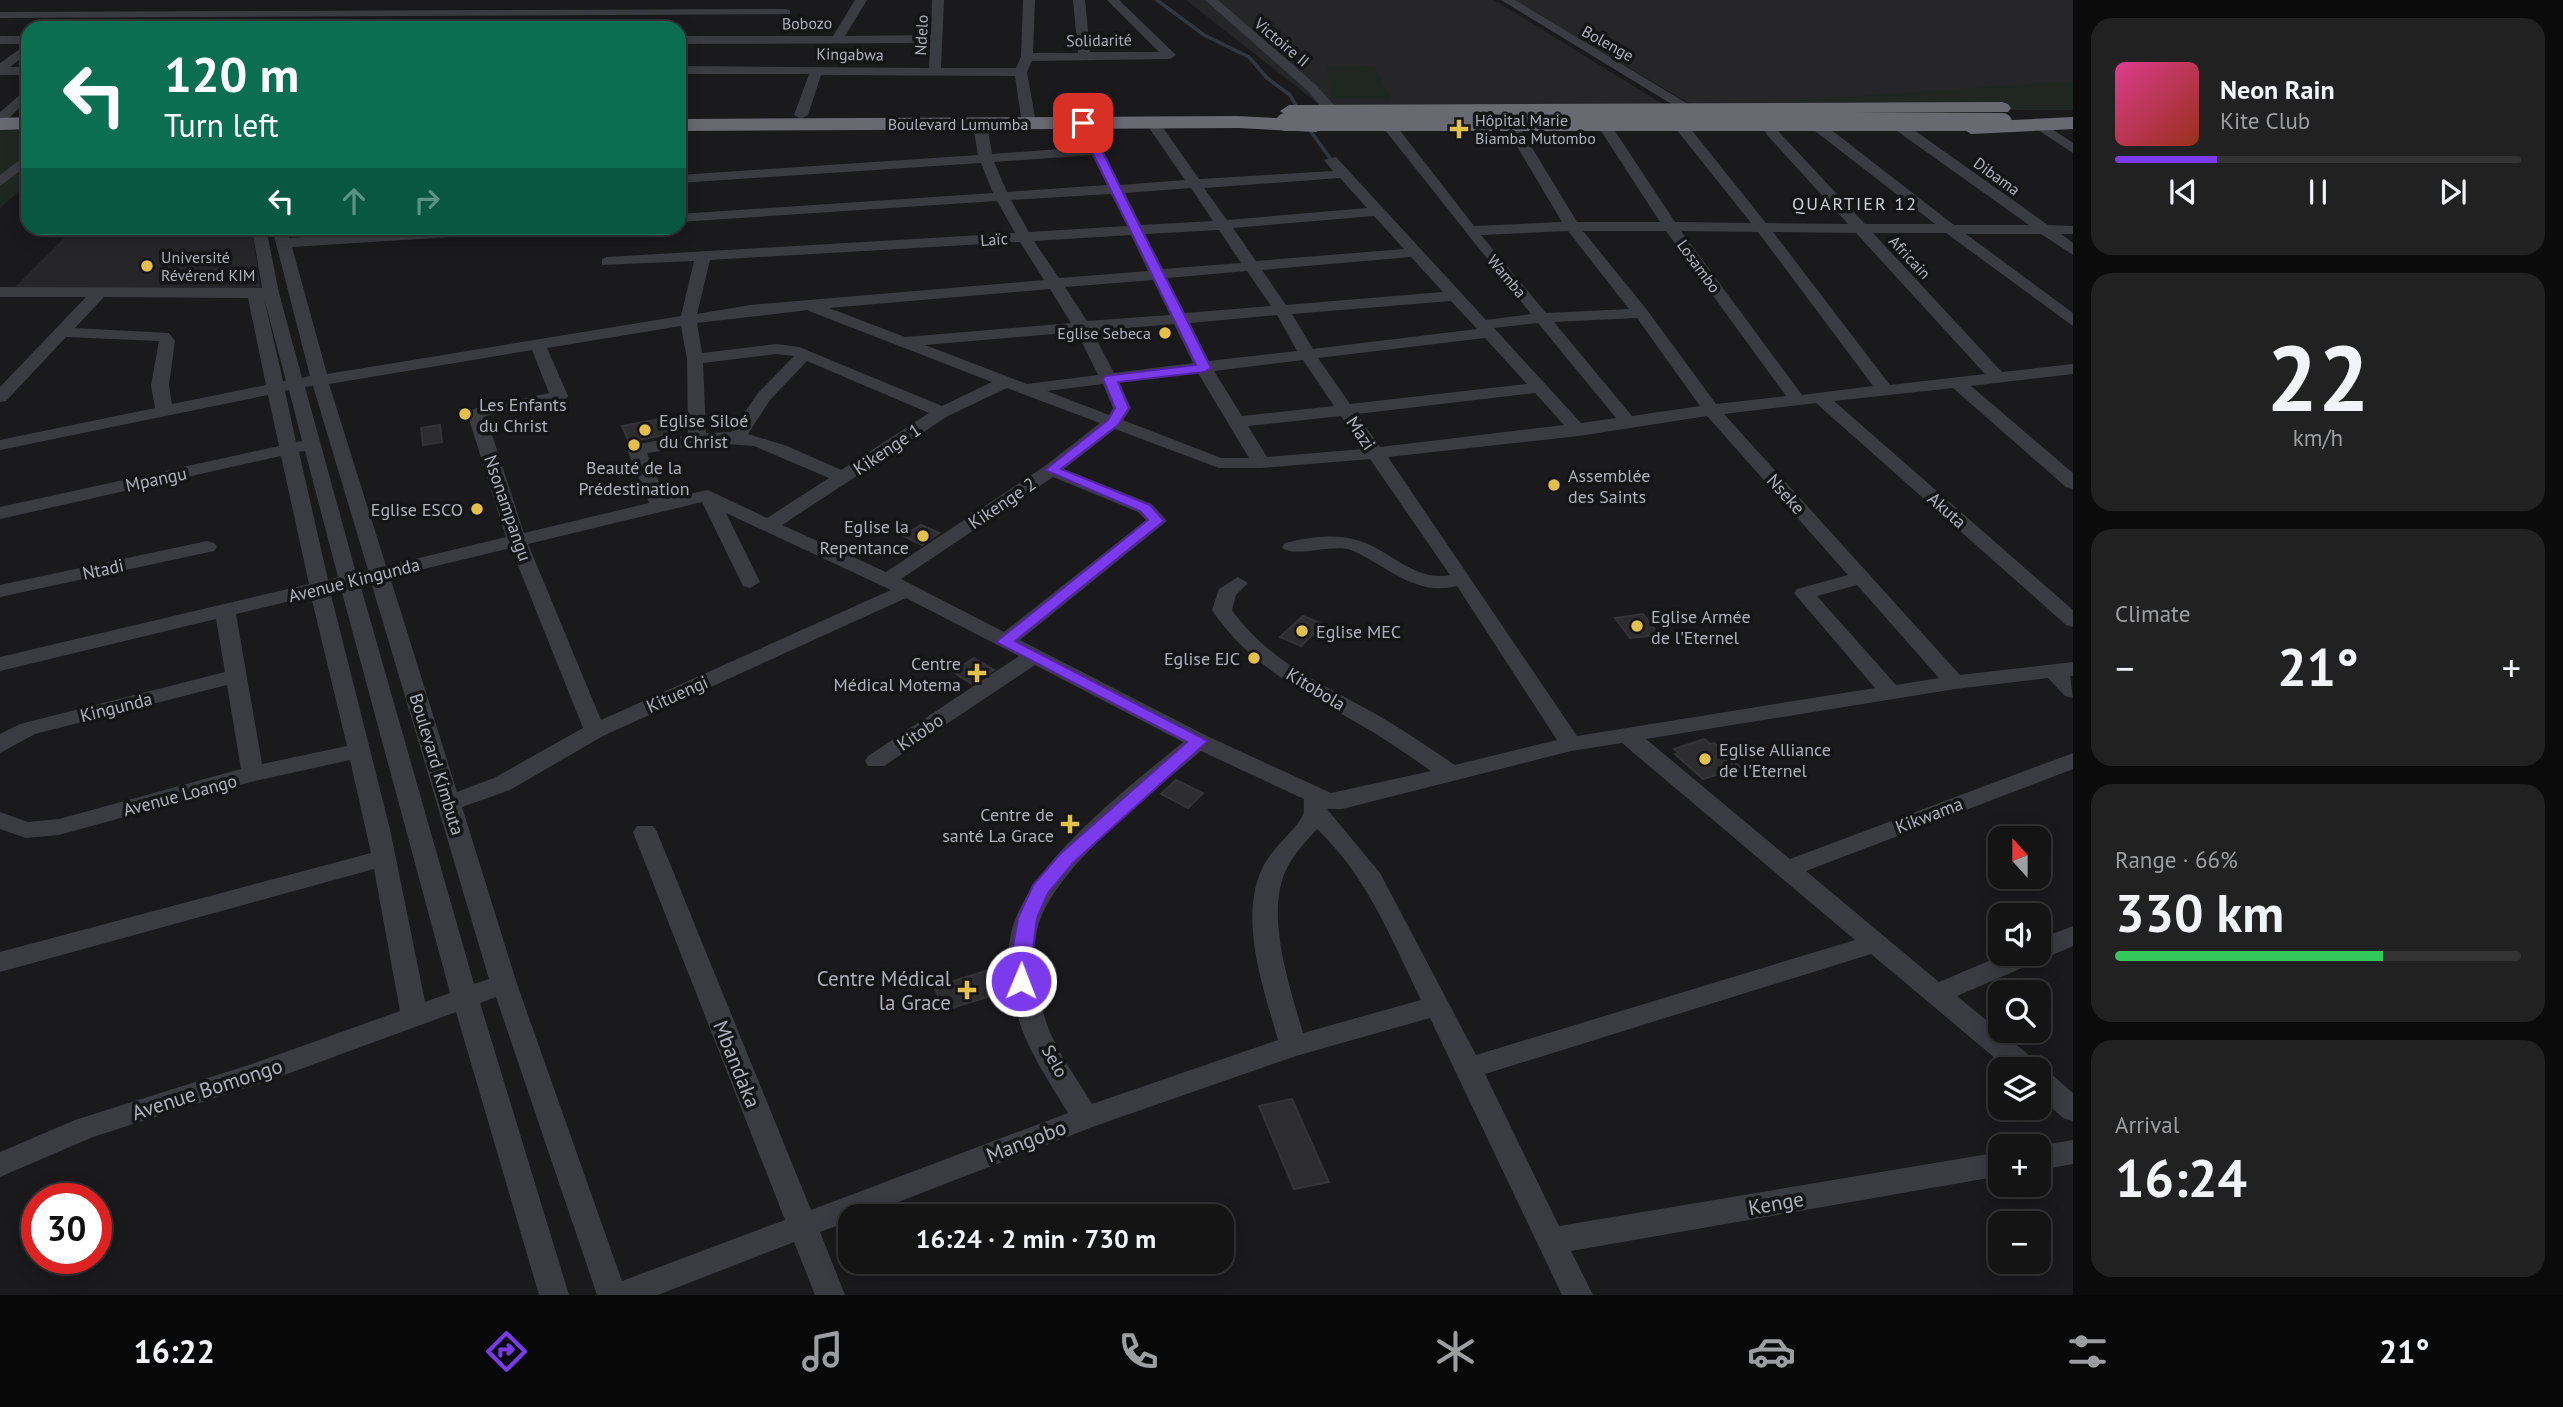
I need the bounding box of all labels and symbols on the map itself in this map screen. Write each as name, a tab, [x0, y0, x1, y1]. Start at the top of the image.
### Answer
street label: Bobozo	[782, 13, 832, 33]
street label: Victoire II	[1250, 13, 1314, 71]
street label: Ndelo	[910, 14, 932, 56]
street label: Bolenge	[1579, 21, 1637, 65]
street label: Solidarité	[1066, 29, 1132, 51]
street label: Kingabwa	[816, 43, 884, 65]
pin	[1053, 93, 1113, 153]
place label: Hôpital Marie Biamba Mutombo	[1475, 110, 1596, 148]
street label: Boulevard Lumumba	[888, 114, 1028, 134]
marker: Hôpital Marie Biamba Mutombo	[1449, 119, 1469, 139]
street label: Dibama	[1970, 153, 2024, 199]
district label: QUARTIER 12	[1792, 192, 1918, 215]
street label: Laïc	[980, 228, 1008, 250]
street label: Africain	[1885, 231, 1935, 283]
street label: Losambo	[1673, 236, 1725, 296]
place label: Université Révérend KIM	[161, 247, 255, 285]
street label: Wamba	[1483, 250, 1531, 302]
marker: Université Révérend KIM	[139, 258, 155, 274]
place label: Eglise Sebeca	[1057, 323, 1151, 343]
marker: Eglise Sebeca	[1157, 325, 1173, 341]
place label: Les Enfants du Christ	[479, 393, 566, 437]
marker: Les Enfants du Christ	[457, 406, 473, 422]
place label: Eglise Siloé du Christ	[659, 409, 748, 453]
street label: Mazi	[1341, 412, 1381, 454]
street label: Kikenge 1	[849, 418, 925, 480]
marker: Eglise Siloé du Christ	[637, 422, 653, 438]
marker: Beauté de la Prédestination	[626, 437, 642, 453]
street label: Nsonampangu	[479, 452, 537, 564]
place label: Beauté de la Prédestination	[578, 456, 690, 500]
street label: Mpangu	[123, 461, 189, 497]
place label: Assemblée des Saints	[1568, 464, 1651, 508]
street label: Nseke	[1762, 469, 1810, 519]
street label: Kikenge 2	[964, 472, 1040, 534]
marker: Assemblée des Saints	[1546, 477, 1562, 493]
street label: Akuta	[1923, 487, 1971, 533]
place label: Eglise ESCO	[371, 498, 463, 521]
marker: Eglise ESCO	[469, 501, 485, 517]
place label: Eglise la Repentance	[820, 515, 909, 559]
marker: Eglise la Repentance	[915, 528, 931, 544]
street label: Ntadi	[80, 553, 126, 585]
street label: Avenue Kingunda	[286, 553, 422, 607]
place label: Eglise Armée de l'Eternel	[1651, 605, 1751, 649]
marker: Eglise Armée de l'Eternel	[1629, 618, 1645, 634]
place label: Eglise MEC	[1316, 620, 1401, 643]
marker: Eglise MEC	[1294, 623, 1310, 639]
place label: Eglise EJC	[1164, 647, 1240, 670]
marker: Eglise EJC	[1246, 650, 1262, 666]
place label: Centre Médical Motema	[834, 652, 961, 696]
street label: Kitobola	[1282, 662, 1350, 716]
marker: Centre Médical Motema	[967, 663, 987, 683]
street label: Kituengi	[643, 670, 711, 718]
street label: Kingunda	[78, 687, 154, 727]
street label: Boulevard Kimbuta	[405, 690, 469, 838]
street label: Kitobo	[893, 708, 947, 756]
place label: Eglise Alliance de l'Eternel	[1719, 738, 1831, 782]
marker: Eglise Alliance de l'Eternel	[1697, 751, 1713, 767]
street label: Avenue Loango	[121, 769, 239, 821]
street label: Kikwama	[1892, 792, 1966, 838]
place label: Centre de santé La Grace	[942, 803, 1054, 847]
marker: Centre de santé La Grace	[1060, 814, 1080, 834]
north arrow	[1988, 826, 2051, 889]
position arrow	[984, 944, 1058, 1018]
place label: Centre Médical la Grace	[817, 965, 951, 1016]
marker: Centre Médical la Grace	[957, 980, 977, 1000]
street label: Mbandaka	[707, 1016, 767, 1112]
street label: Selo	[1037, 1041, 1073, 1081]
street label: Avenue Bomongo	[128, 1052, 286, 1126]
street label: Mangobo	[982, 1113, 1070, 1169]
speed limit sign: 30	[21, 1183, 112, 1274]
street label: Kenge	[1746, 1185, 1806, 1221]

